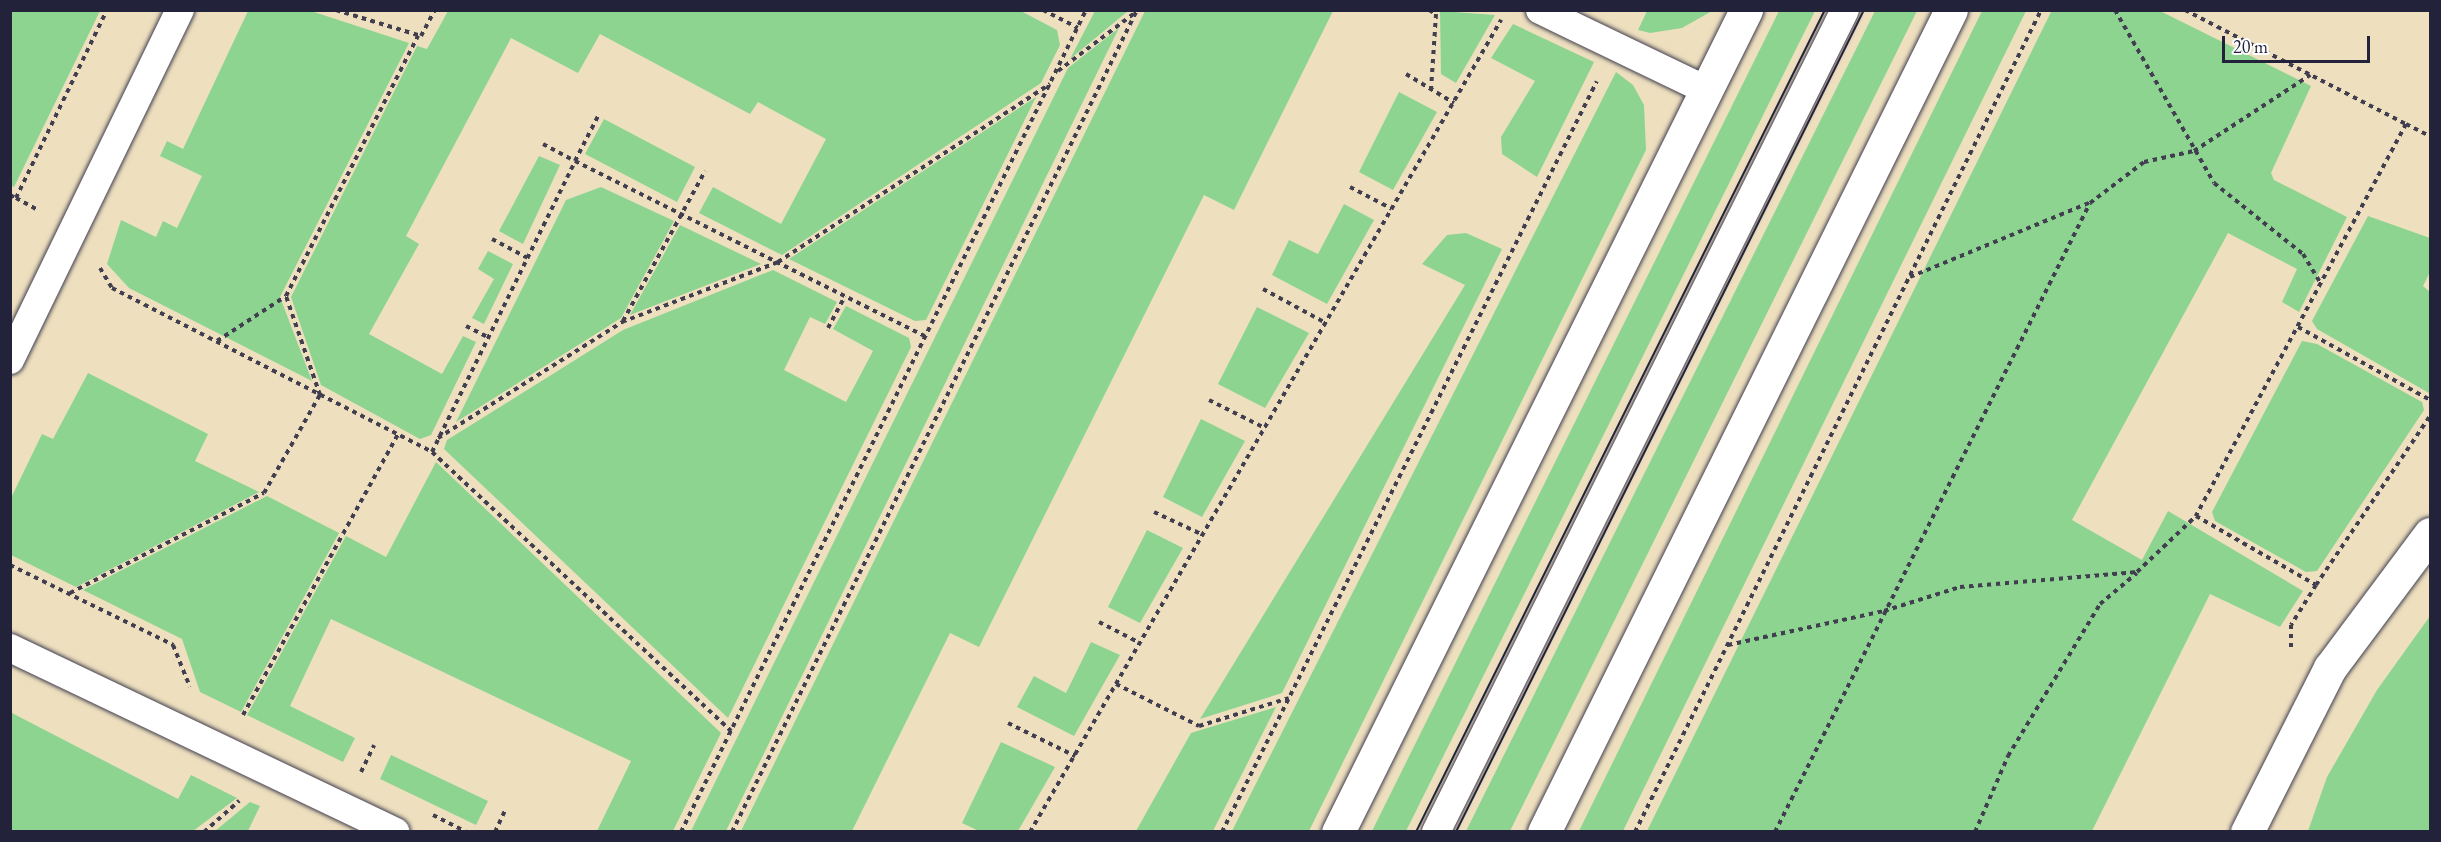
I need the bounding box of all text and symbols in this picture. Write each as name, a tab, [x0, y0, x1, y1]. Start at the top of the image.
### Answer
scale bar	[2225, 24, 2374, 62]
text: 20 m	[2233, 35, 2268, 58]

